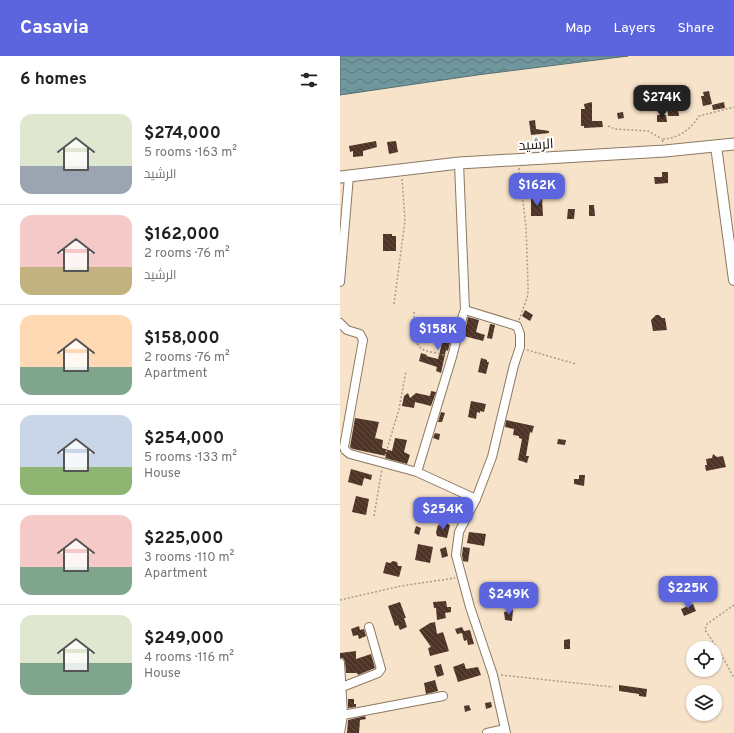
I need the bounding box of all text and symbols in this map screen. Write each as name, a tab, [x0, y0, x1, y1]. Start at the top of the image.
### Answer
text: Casavia	[20, 16, 89, 40]
text: Map	[565, 20, 591, 37]
text: Layers	[613, 20, 655, 37]
text: Share	[677, 20, 714, 37]
text: 6 homes	[20, 69, 87, 91]
icon: filters	[298, 69, 320, 91]
pin: $274K	[634, 85, 690, 119]
text: $274K	[642, 90, 682, 106]
text: $274,000	[144, 123, 221, 145]
icon: home	[52, 130, 100, 178]
street label: الرشيد	[518, 136, 554, 155]
text: 5 rooms · 163 m²	[144, 145, 237, 161]
text: الرشيد	[144, 167, 177, 183]
pin: $162K	[509, 173, 565, 207]
text: $162K	[518, 178, 556, 194]
text: $162,000	[144, 224, 220, 246]
icon: home	[52, 231, 100, 279]
text: 2 rooms · 76 m²	[144, 246, 230, 262]
text: الرشيد	[144, 268, 177, 284]
pin: $158K	[410, 317, 466, 351]
text: $158K	[419, 322, 457, 338]
text: $158,000	[144, 328, 220, 350]
icon: home	[52, 331, 100, 379]
text: 2 rooms · 76 m²	[144, 350, 230, 366]
text: Apartment	[144, 366, 207, 382]
text: $254,000	[144, 428, 224, 450]
icon: home	[52, 431, 100, 479]
text: 5 rooms · 133 m²	[144, 450, 237, 466]
text: House	[144, 466, 181, 482]
pin: $254K	[415, 497, 471, 531]
text: $254K	[422, 502, 464, 518]
text: $225,000	[144, 528, 223, 550]
icon: home	[52, 531, 100, 579]
text: 3 rooms · 110 m²	[144, 550, 234, 566]
text: Apartment	[144, 566, 207, 582]
pin: $225K	[660, 576, 716, 610]
text: $225K	[668, 581, 708, 597]
pin: $249K	[481, 582, 537, 616]
text: $249K	[488, 587, 530, 603]
text: $249,000	[144, 628, 224, 650]
icon: home	[52, 631, 100, 679]
map controls	[686, 641, 722, 721]
button: locate	[686, 641, 722, 677]
text: 4 rooms · 116 m²	[144, 650, 234, 666]
text: House	[144, 666, 181, 682]
button: layers	[686, 685, 722, 721]

